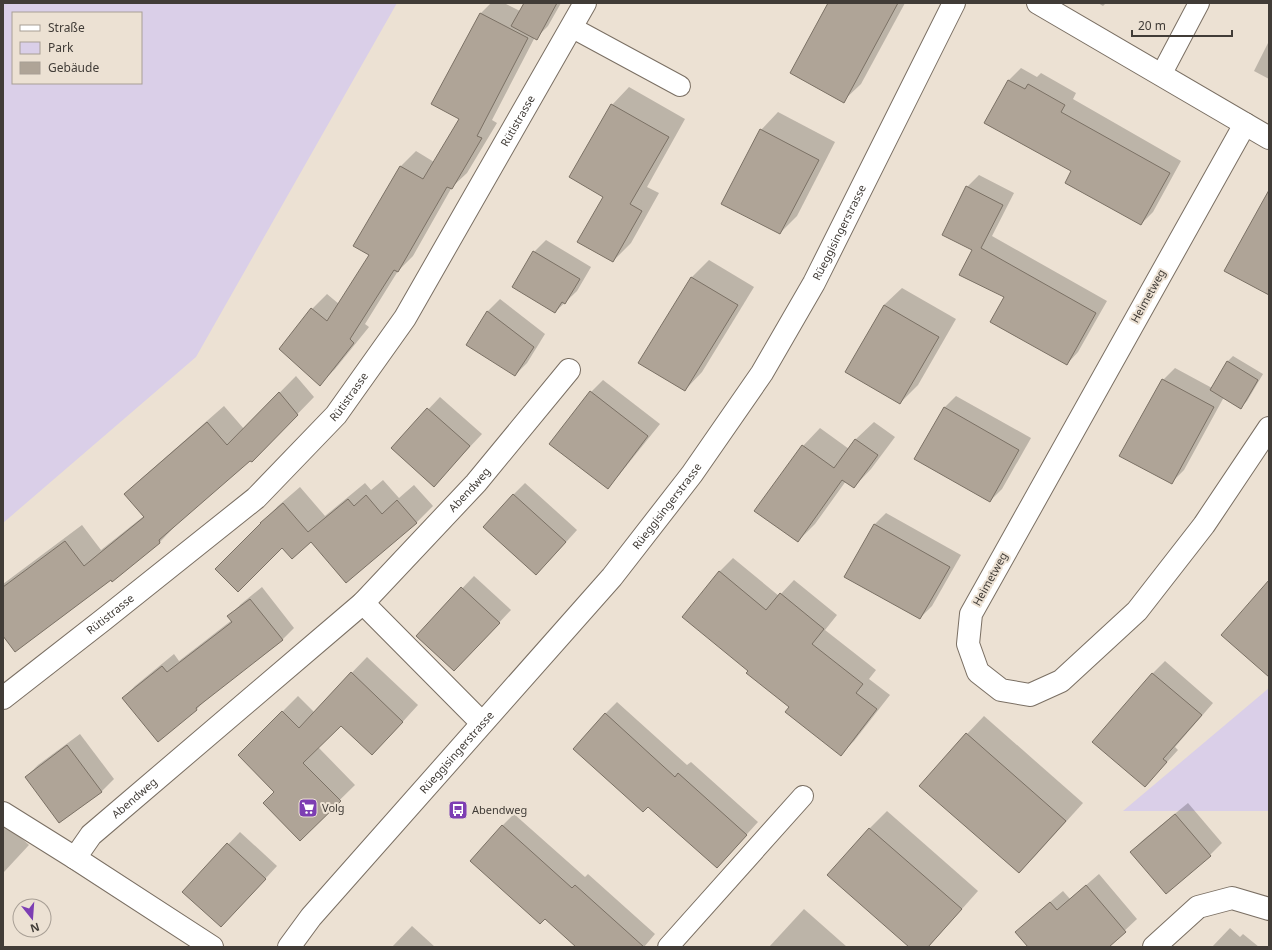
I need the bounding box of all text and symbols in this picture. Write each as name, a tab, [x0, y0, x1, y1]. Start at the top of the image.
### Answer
legend	[12, 12, 142, 84]
scale bar	[1132, 12, 1232, 38]
text: 20 m	[1138, 17, 1166, 34]
text: Straße	[48, 19, 85, 36]
text: Park	[48, 39, 74, 56]
text: Gebäude	[48, 59, 99, 76]
street label: Rütistrasse	[497, 92, 538, 149]
street label: Rüeggisingerstrasse	[809, 182, 869, 283]
street label: Heimetweg	[1127, 266, 1168, 325]
street label: Rütistrasse	[326, 369, 371, 424]
street label: Rüeggisingerstrasse	[628, 460, 705, 552]
street label: Abendweg	[445, 464, 493, 515]
street label: Heimetweg	[969, 549, 1010, 608]
street label: Rütistrasse	[83, 590, 137, 637]
street label: Rüeggisingerstrasse	[416, 708, 497, 796]
street label: Abendweg	[108, 774, 160, 821]
supermarket icon: Volg	[297, 797, 319, 819]
bus stop icon: Abendweg	[447, 799, 469, 821]
place label: Volg	[322, 800, 345, 815]
place label: Abendweg	[472, 802, 527, 817]
north arrow	[12, 898, 52, 938]
text: N	[29, 920, 42, 937]

